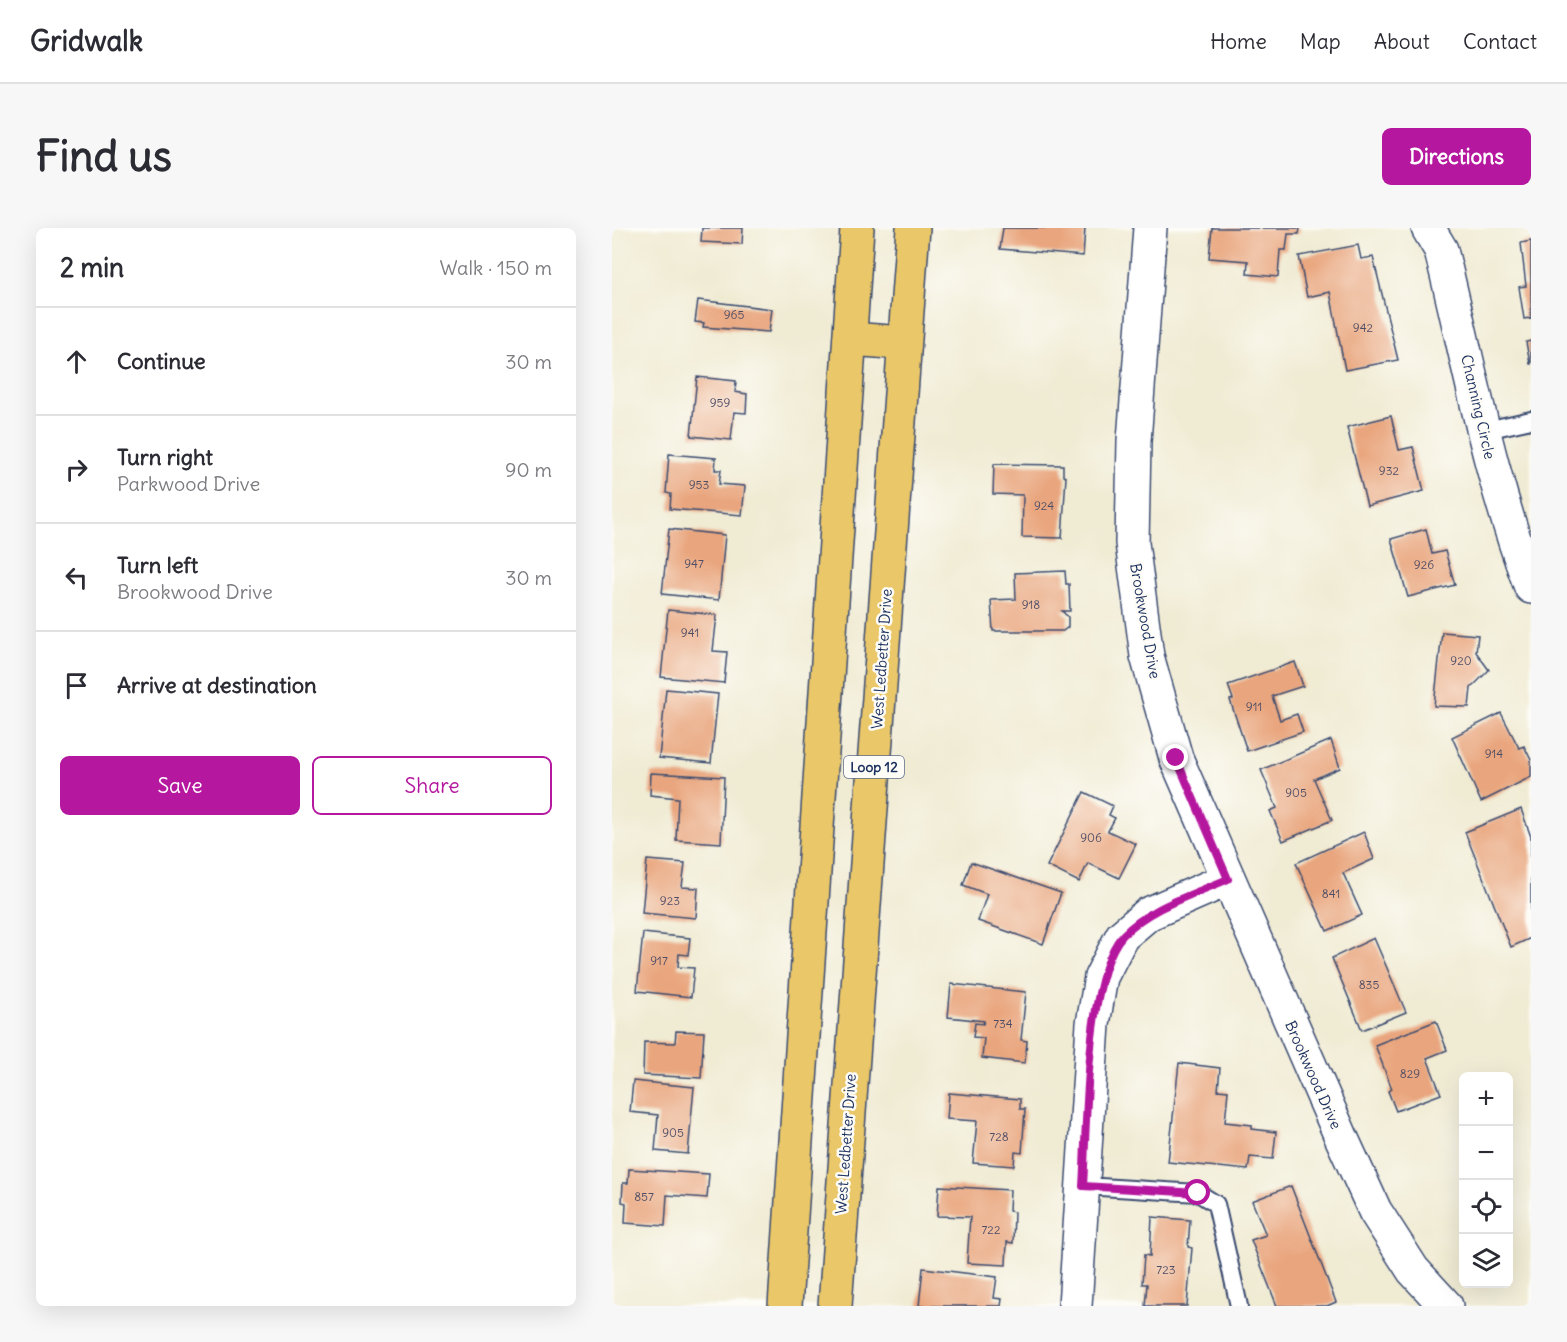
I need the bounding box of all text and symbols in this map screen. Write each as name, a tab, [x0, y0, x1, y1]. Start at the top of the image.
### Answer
text: Gridwalk	[30, 23, 143, 59]
text: Home	[1210, 28, 1267, 55]
text: Map	[1300, 28, 1341, 55]
text: About	[1374, 28, 1430, 55]
text: Contact	[1463, 28, 1537, 55]
button: Directions	[1382, 128, 1531, 185]
text: Find us	[36, 130, 172, 182]
text: 2 min	[60, 251, 124, 284]
text: Walk · 150 m	[440, 255, 552, 280]
house number: 965	[724, 307, 744, 322]
house number: 942	[1353, 320, 1374, 335]
icon: ahead	[60, 345, 93, 378]
text: Continue	[117, 347, 206, 375]
text: 30 m	[505, 349, 552, 374]
street label: Channing Circle	[1457, 353, 1500, 461]
house number: 959	[710, 395, 730, 410]
text: Turn right	[117, 443, 213, 471]
icon: right	[60, 453, 93, 486]
text: 90 m	[505, 457, 552, 482]
house number: 932	[1379, 463, 1400, 478]
text: Parkwood Drive	[117, 471, 260, 496]
house number: 953	[689, 477, 709, 492]
house number: 924	[1034, 498, 1054, 513]
text: Turn left	[117, 551, 198, 579]
house number: 947	[684, 556, 704, 571]
house number: 926	[1414, 557, 1434, 572]
icon: left	[60, 561, 93, 594]
street label: Brookwood Drive	[1126, 562, 1165, 680]
text: 30 m	[505, 565, 552, 590]
text: Brookwood Drive	[117, 579, 273, 604]
street label: West Ledbetter Drive	[867, 588, 896, 730]
house number: 918	[1022, 597, 1040, 612]
house number: 941	[681, 625, 699, 640]
house number: 920	[1450, 653, 1472, 668]
icon: arrive	[60, 669, 93, 702]
text: Arrive at destination	[117, 671, 317, 699]
house number: 911	[1246, 699, 1262, 714]
route end	[1162, 744, 1188, 770]
house number: 914	[1485, 746, 1503, 761]
button: Save	[60, 756, 300, 815]
button: Share	[312, 756, 552, 815]
road number: Loop 12	[844, 756, 904, 778]
house number: 905	[1285, 785, 1307, 800]
house number: 906	[1080, 830, 1102, 845]
house number: 841	[1322, 886, 1340, 901]
house number: 923	[660, 893, 680, 908]
house number: 917	[650, 953, 668, 968]
house number: 835	[1359, 977, 1379, 992]
house number: 734	[993, 1016, 1013, 1031]
street label: Brookwood Drive	[1281, 1018, 1346, 1132]
house number: 829	[1400, 1066, 1420, 1081]
map controls	[1459, 1072, 1513, 1288]
button: +	[1459, 1072, 1513, 1126]
street label: West Ledbetter Drive	[831, 1073, 860, 1215]
house number: 905	[662, 1125, 684, 1140]
button: −	[1459, 1126, 1513, 1180]
house number: 728	[989, 1129, 1009, 1144]
route start	[1184, 1179, 1210, 1205]
button: locate	[1459, 1180, 1513, 1234]
house number: 857	[634, 1189, 654, 1204]
house number: 722	[981, 1222, 1001, 1237]
button: layers	[1459, 1234, 1513, 1288]
house number: 723	[1156, 1262, 1176, 1277]

